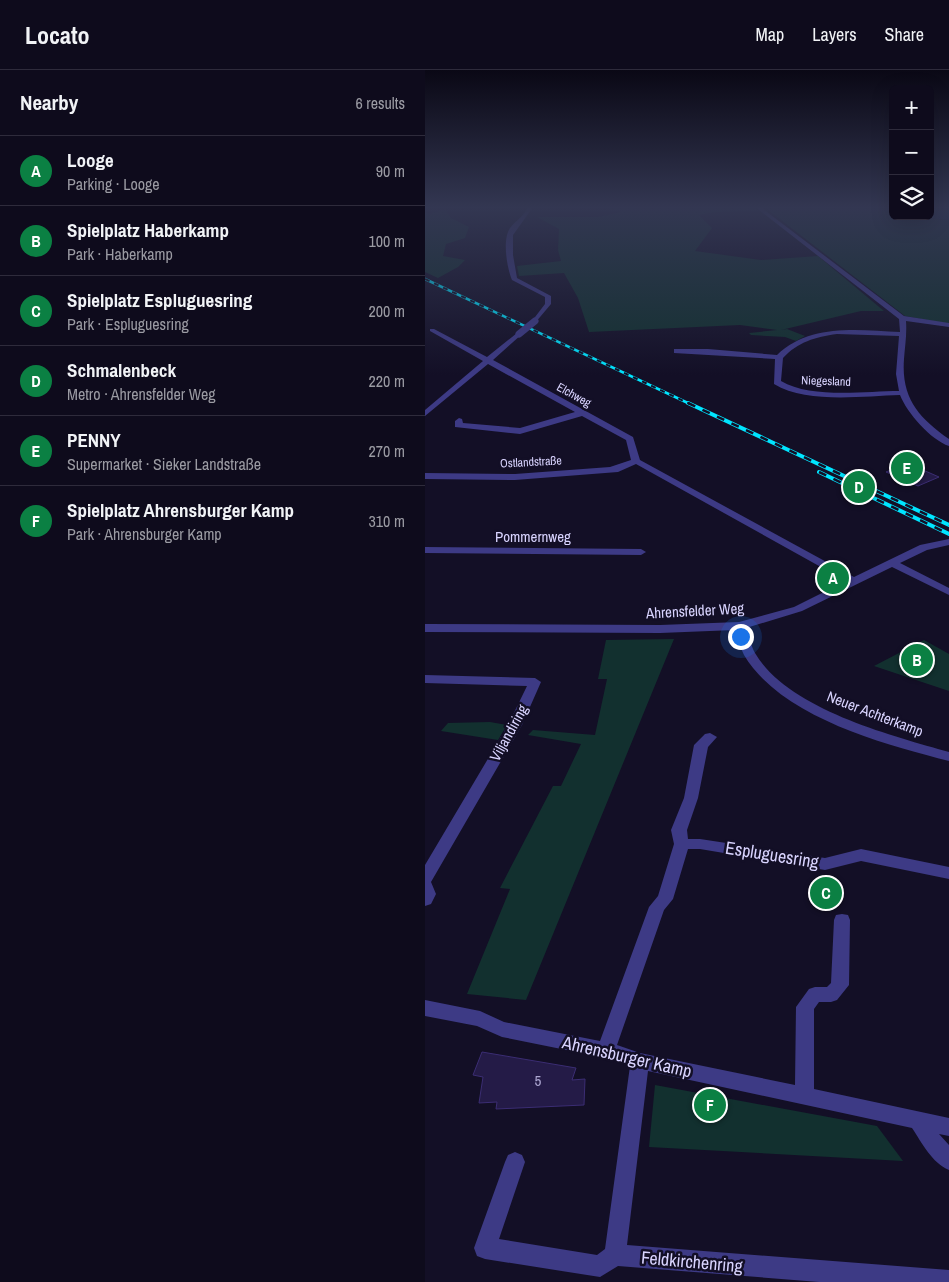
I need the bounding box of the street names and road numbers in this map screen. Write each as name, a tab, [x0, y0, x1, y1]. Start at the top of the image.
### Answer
street label: Niegesland	[801, 372, 851, 390]
street label: Elchweg	[554, 379, 595, 411]
street label: Ostlandstraße	[500, 452, 562, 472]
street label: Pommernweg	[495, 526, 571, 547]
street label: Ahrensfelder Weg	[644, 597, 745, 624]
street label: Neuer Achterkamp	[824, 685, 927, 742]
street label: Viljandiring	[484, 700, 533, 765]
street label: Espluguesring	[724, 835, 821, 874]
street label: Ahrensburger Kamp	[559, 1029, 694, 1084]
street label: Feldkirchenring	[640, 1245, 745, 1278]

